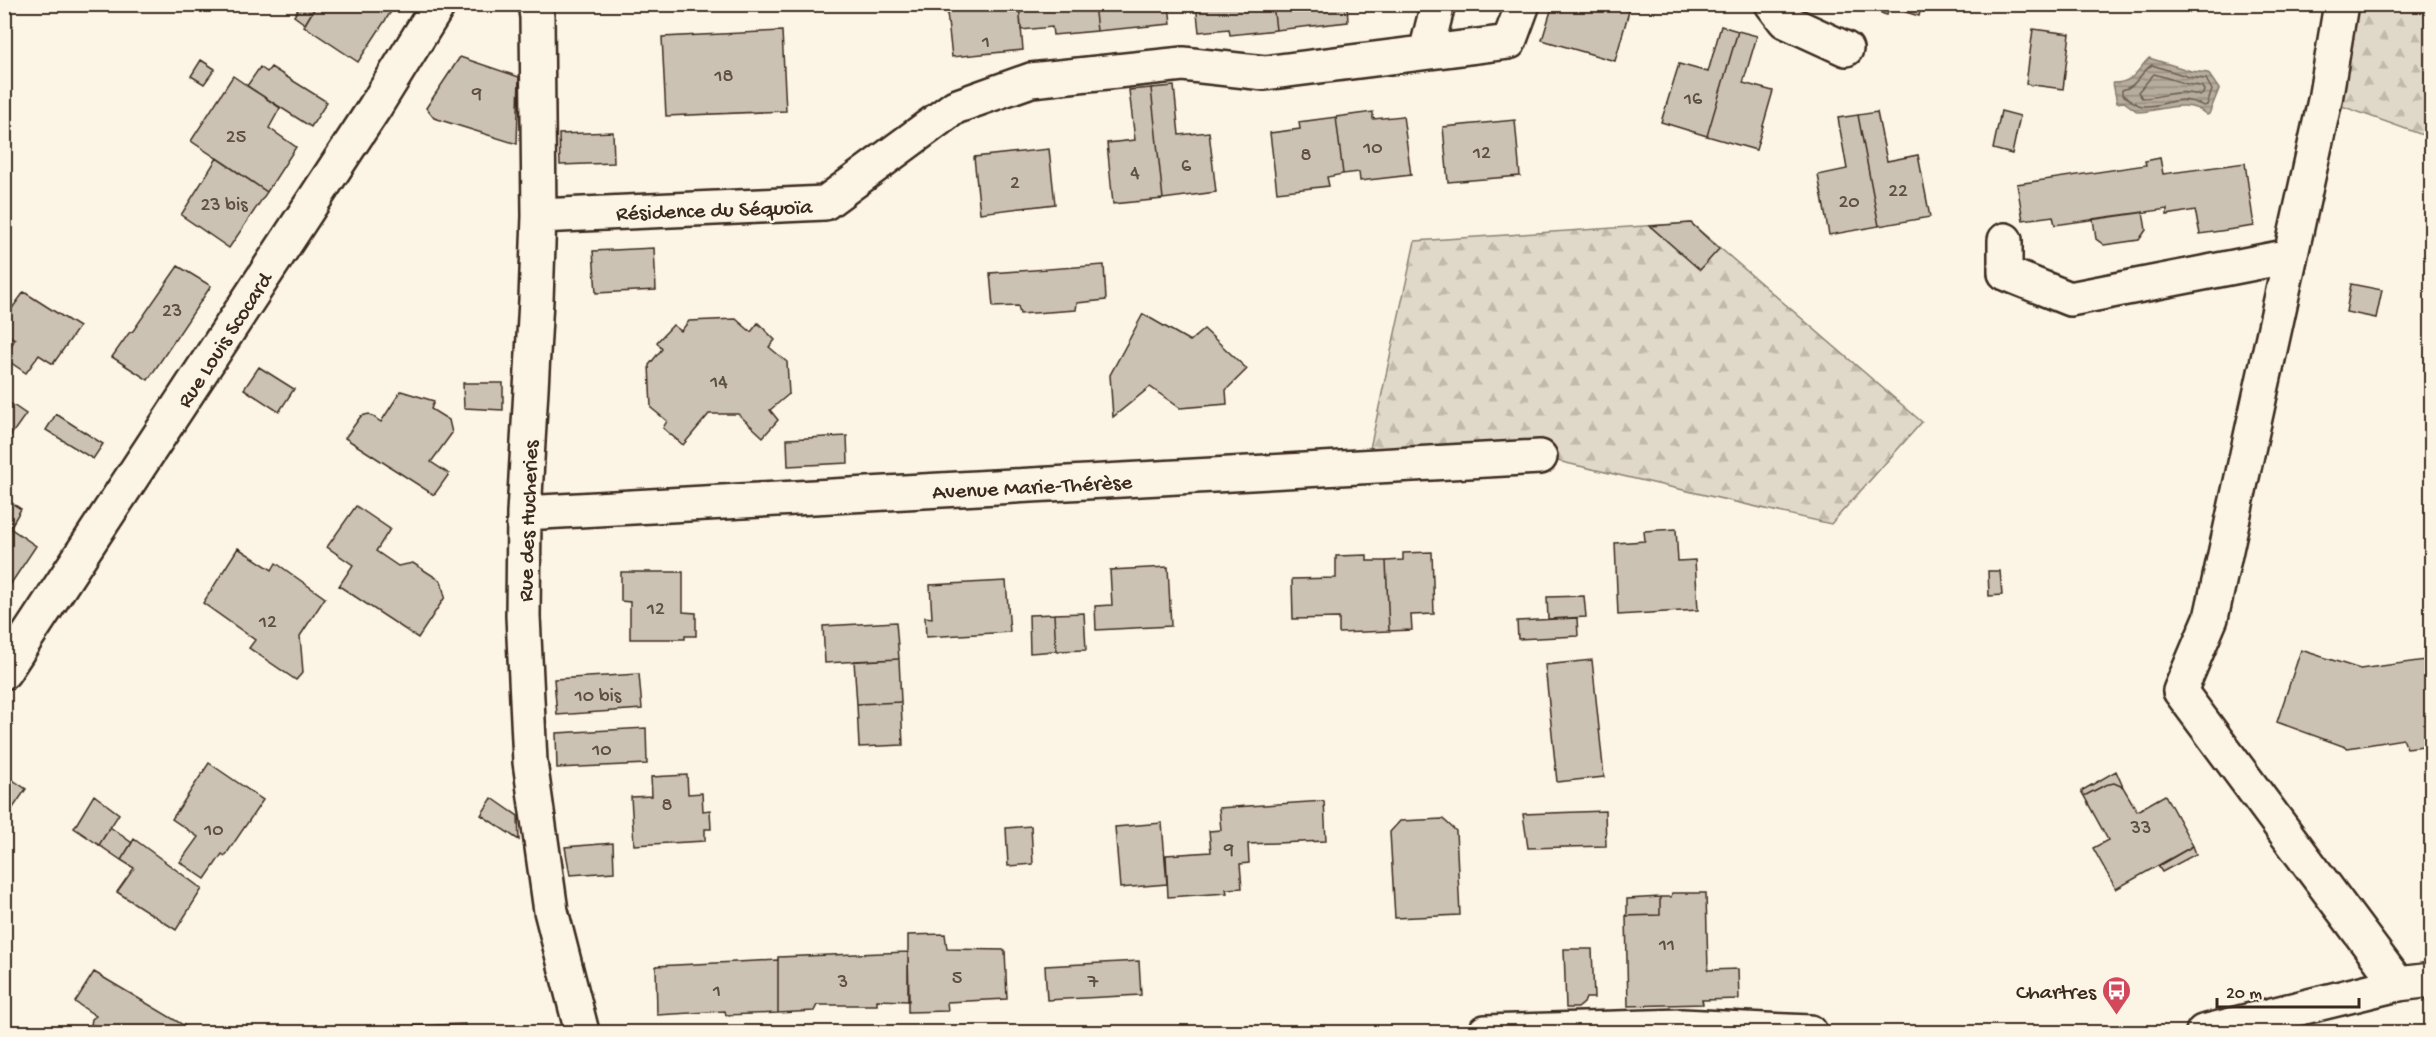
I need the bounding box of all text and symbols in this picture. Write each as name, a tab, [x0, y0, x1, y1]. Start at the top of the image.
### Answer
house number: 1	[981, 32, 990, 55]
house number: 18	[713, 66, 734, 89]
house number: 9	[471, 84, 482, 107]
house number: 16	[1683, 89, 1703, 112]
house number: 25	[226, 127, 246, 150]
house number: 10	[1362, 138, 1383, 161]
house number: 12	[1472, 143, 1491, 166]
house number: 8	[1301, 145, 1312, 168]
house number: 6	[1181, 156, 1192, 179]
house number: 4	[1130, 163, 1140, 186]
house number: 2	[1010, 173, 1020, 196]
house number: 22	[1888, 181, 1908, 204]
house number: 20	[1838, 192, 1860, 215]
house number: 23 bis	[200, 195, 248, 218]
street label: Résidence du Séquoïa	[616, 196, 813, 228]
street label: Rue Louis Scocard	[173, 267, 281, 414]
house number: 23	[162, 301, 182, 324]
house number: 14	[709, 372, 728, 395]
street label: Rue des Hucheries	[514, 439, 546, 602]
street label: Avenue Marie-Thérèse	[932, 471, 1133, 507]
house number: 12	[646, 599, 665, 622]
house number: 12	[258, 612, 277, 635]
house number: 10 bis	[574, 686, 622, 709]
house number: 10	[591, 740, 612, 763]
house number: 8	[662, 795, 673, 818]
house number: 33	[2130, 818, 2151, 841]
house number: 10	[203, 820, 224, 843]
house number: 9	[1223, 840, 1234, 863]
house number: 11	[1658, 935, 1675, 958]
house number: 5	[952, 968, 962, 991]
scale bar	[2217, 971, 2360, 1009]
house number: 3	[837, 972, 848, 995]
house number: 7	[1087, 972, 1099, 995]
bus stop icon: Chartres	[2101, 974, 2133, 1016]
house number: 1	[712, 981, 721, 1004]
place label: Chartres	[2016, 981, 2097, 1007]
text: 20 m	[2226, 984, 2262, 1005]

